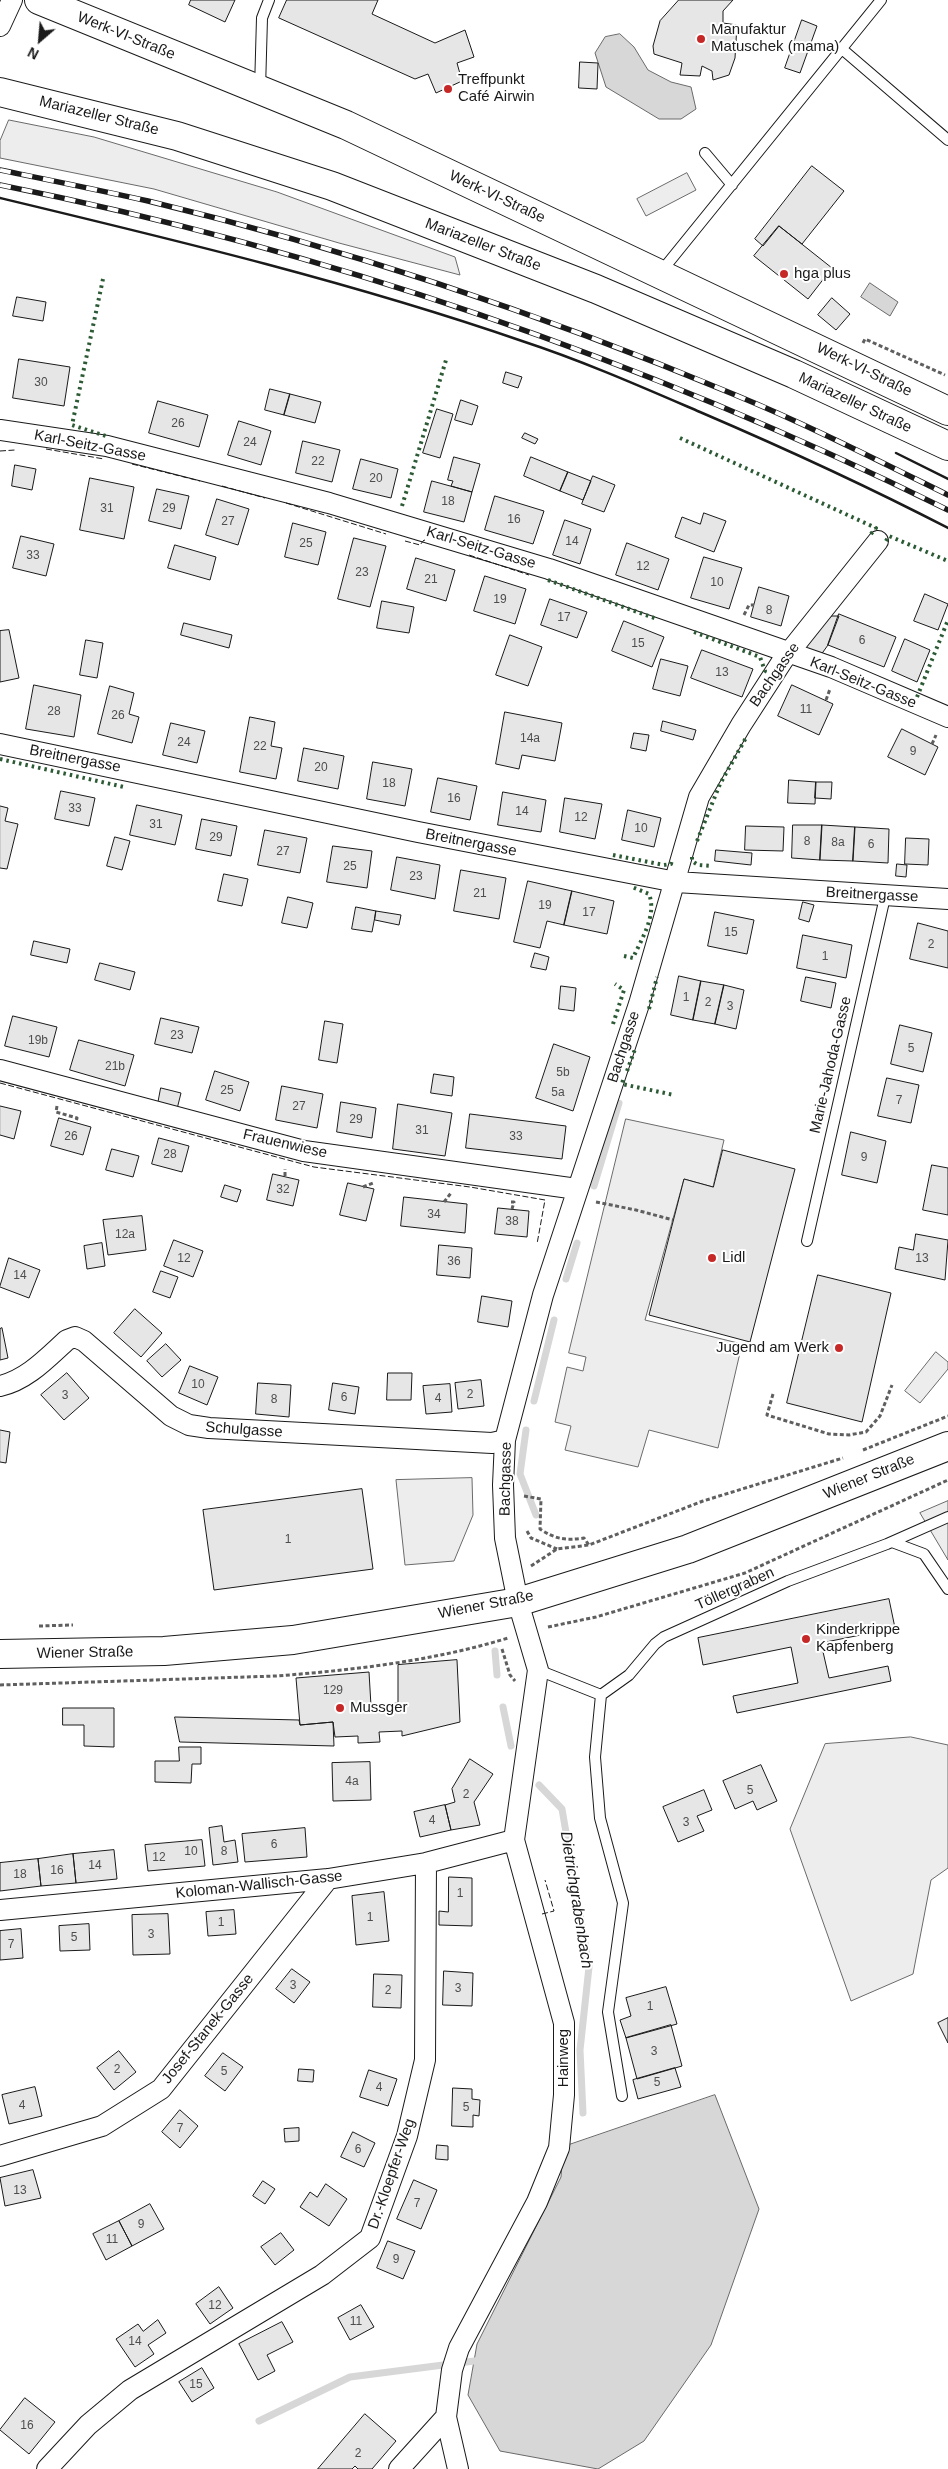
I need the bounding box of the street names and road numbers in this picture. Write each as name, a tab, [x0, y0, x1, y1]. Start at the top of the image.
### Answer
street label: Werk-VI-Straße	[74, 8, 178, 64]
street label: Mariazeller Straße	[37, 92, 161, 140]
street label: Werk-VI-Straße	[446, 167, 548, 227]
street label: Mariazeller Straße	[423, 215, 543, 275]
street label: Werk-VI-Straße	[813, 339, 915, 401]
street label: Mariazeller Straße	[796, 369, 914, 437]
street label: Karl-Seitz-Gasse	[33, 426, 147, 466]
street label: Karl-Seitz-Gasse	[424, 523, 538, 573]
street label: Bachgasse	[746, 639, 804, 711]
street label: Karl-Seitz-Gasse	[807, 653, 919, 713]
street label: Breitnergasse	[28, 741, 122, 777]
street label: Breitnergasse	[424, 825, 518, 861]
street label: Breitnergasse	[825, 884, 919, 906]
street label: Marie-Jahoda-Gasse	[806, 995, 856, 1135]
street label: Bachgasse	[604, 1009, 644, 1085]
street label: Frauenwiese	[241, 1126, 329, 1162]
street label: Schulgasse	[205, 1418, 283, 1442]
street label: Bachgasse	[496, 1442, 516, 1516]
street label: Wiener Straße	[821, 1451, 917, 1503]
street label: Töllergraben	[693, 1564, 777, 1614]
street label: Wiener Straße	[437, 1587, 535, 1623]
street label: Wiener Straße	[37, 1643, 133, 1663]
street label: Koloman-Wallisch-Gasse	[175, 1867, 343, 1903]
street label: Josef-Stanek-Gasse	[158, 1971, 258, 2087]
street label: Hainweg	[555, 2029, 573, 2087]
street label: Dr.-Kloepfer-Weg	[365, 2116, 419, 2232]

